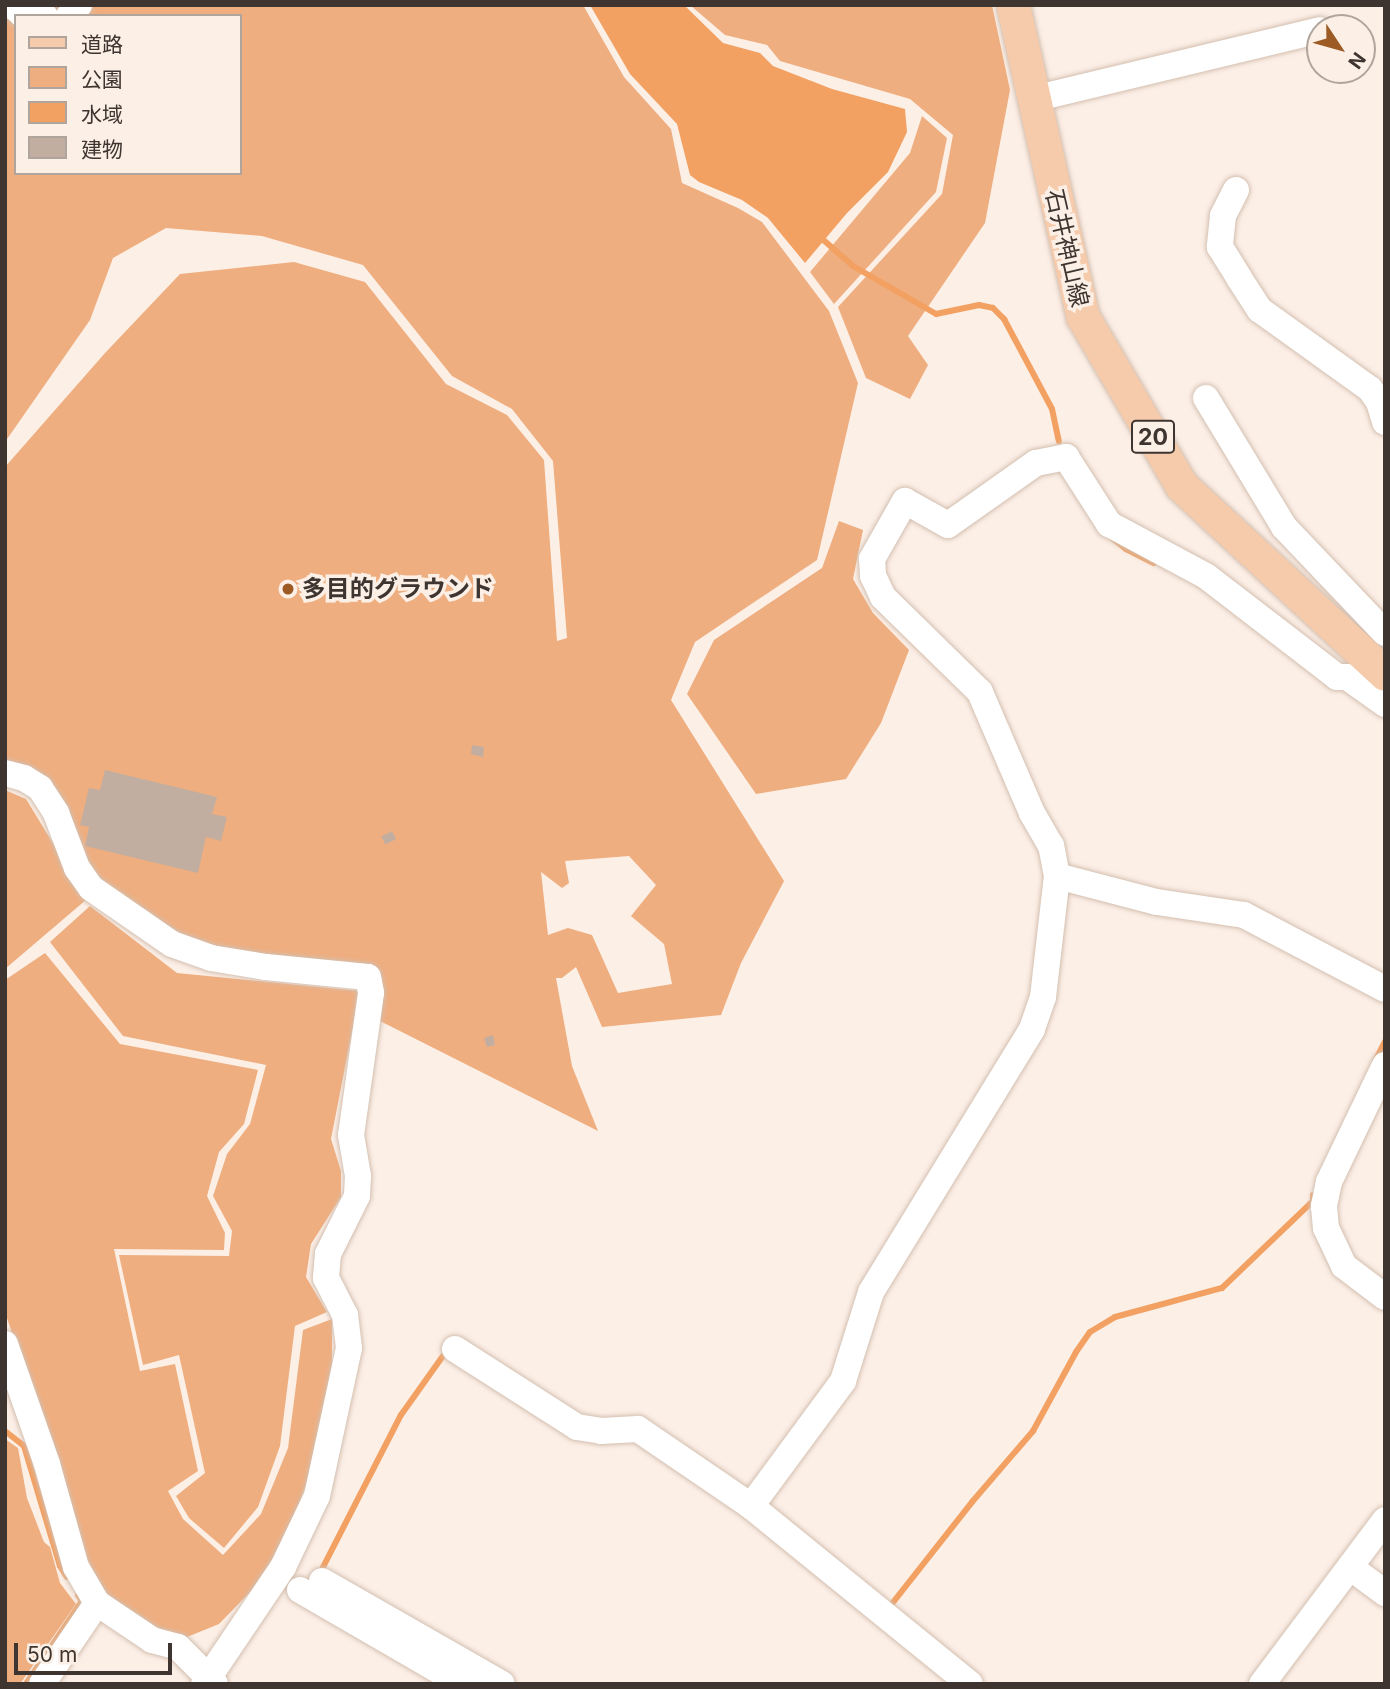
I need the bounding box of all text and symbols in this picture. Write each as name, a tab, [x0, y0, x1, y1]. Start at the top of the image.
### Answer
legend	[14, 14, 242, 175]
north arrow	[1306, 14, 1376, 84]
text: 道路	[81, 32, 123, 57]
text: N	[1343, 48, 1370, 73]
text: 公園	[81, 67, 123, 92]
text: 水域	[81, 102, 123, 127]
text: 建物	[81, 137, 123, 162]
street label: 石井神山線	[1039, 186, 1095, 310]
road number: 20	[1130, 418, 1176, 457]
place label: 多目的グラウンド	[302, 575, 494, 603]
marker: 多目的グラウンド	[280, 581, 296, 597]
scale bar	[18, 1630, 175, 1674]
text: 50 m	[27, 1642, 77, 1667]

